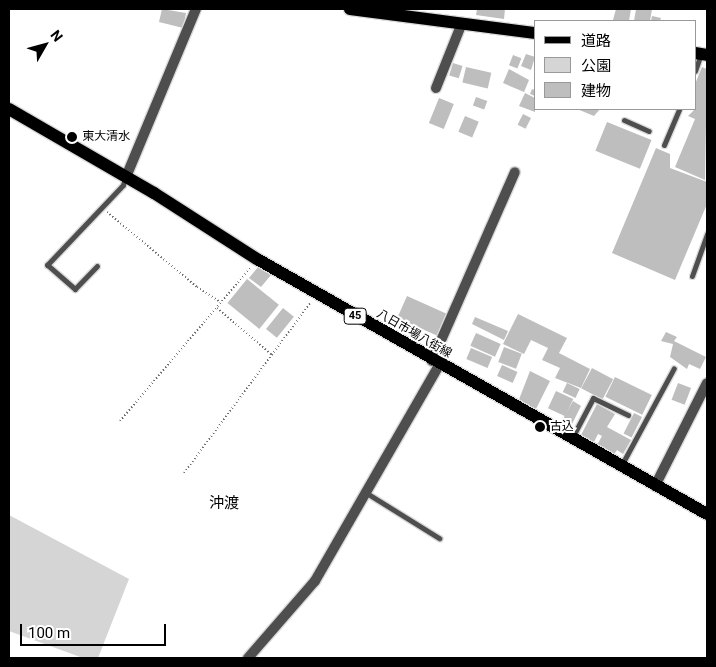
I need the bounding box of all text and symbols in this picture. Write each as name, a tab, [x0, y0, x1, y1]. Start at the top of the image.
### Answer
north arrow	[20, 20, 70, 70]
legend	[534, 20, 696, 110]
text: N	[47, 27, 66, 45]
text: 道路	[581, 32, 611, 50]
text: 公園	[581, 57, 611, 75]
text: 建物	[581, 82, 611, 100]
place label: 東大清水	[82, 130, 130, 144]
marker: 東大清水	[66, 131, 78, 143]
street label: 八日市場八街線	[374, 307, 454, 361]
road number: 45	[342, 308, 368, 324]
place label: 古込	[550, 420, 574, 434]
marker: 古込	[534, 421, 546, 433]
district label: 沖渡	[209, 495, 239, 513]
scale bar	[22, 614, 169, 646]
text: 100 m	[28, 624, 70, 642]

